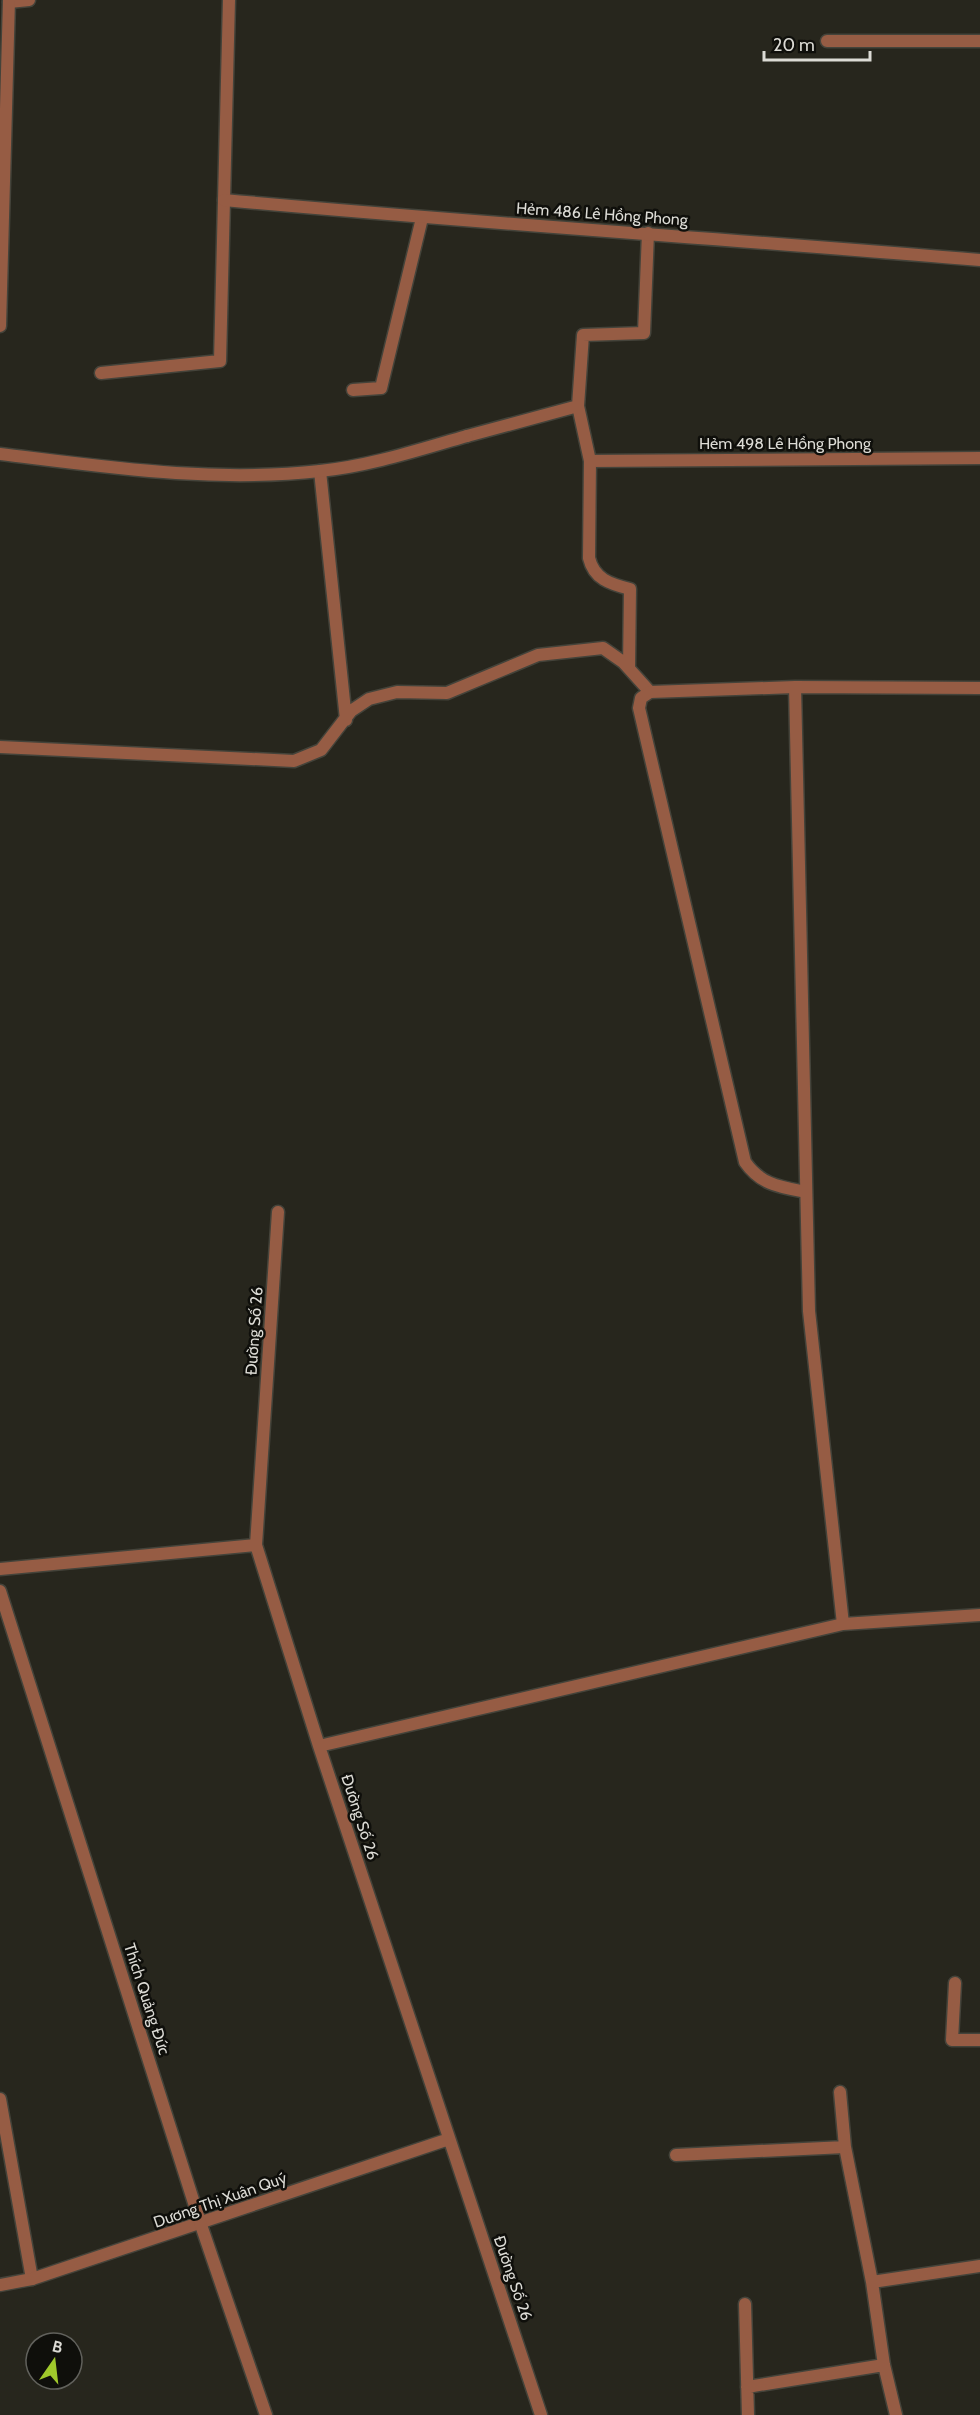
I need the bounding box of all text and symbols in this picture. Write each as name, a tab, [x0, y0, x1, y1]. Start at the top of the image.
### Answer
scale bar	[764, 24, 870, 62]
text: 20 m	[773, 34, 815, 56]
street label: Hẻm 486 Lê Hồng Phong	[516, 199, 689, 230]
street label: Hẻm 498 Lê Hồng Phong	[699, 434, 872, 453]
street label: Đường Số 26	[241, 1286, 267, 1376]
street label: Đường Số 26	[337, 1772, 383, 1862]
street label: Thích Quảng Đức	[120, 1941, 174, 2057]
street label: Dương Thị Xuân Quý	[151, 2168, 289, 2232]
street label: Đường Số 26	[490, 2233, 536, 2323]
north arrow	[24, 2331, 84, 2391]
text: B	[50, 2336, 65, 2357]

